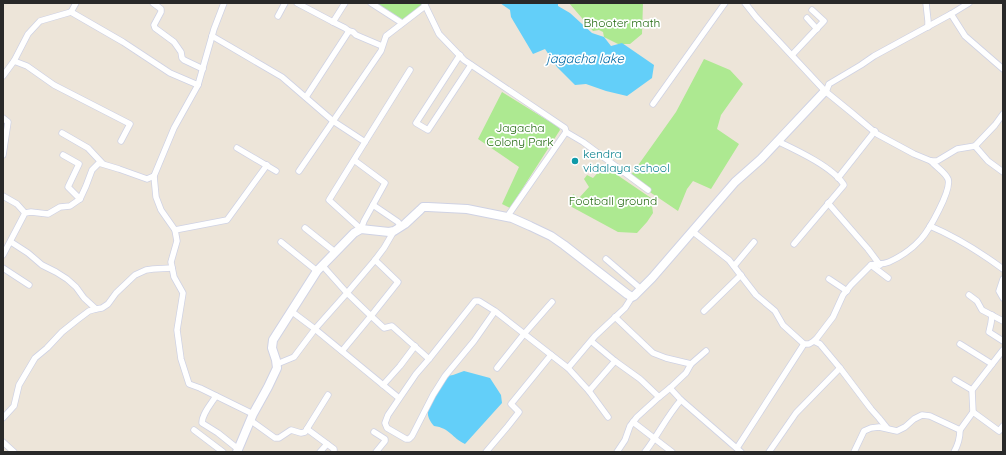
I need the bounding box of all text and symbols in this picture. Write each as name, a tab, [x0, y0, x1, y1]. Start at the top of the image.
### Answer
park label: Bhooter math	[584, 15, 660, 30]
water label: jagacha lake	[545, 50, 625, 66]
park label: Jagacha Colony Park	[486, 120, 554, 149]
place label: kendra vidalaya school	[583, 146, 670, 175]
marker: kendra vidalaya school	[570, 156, 580, 166]
park label: Football ground	[569, 193, 657, 208]

